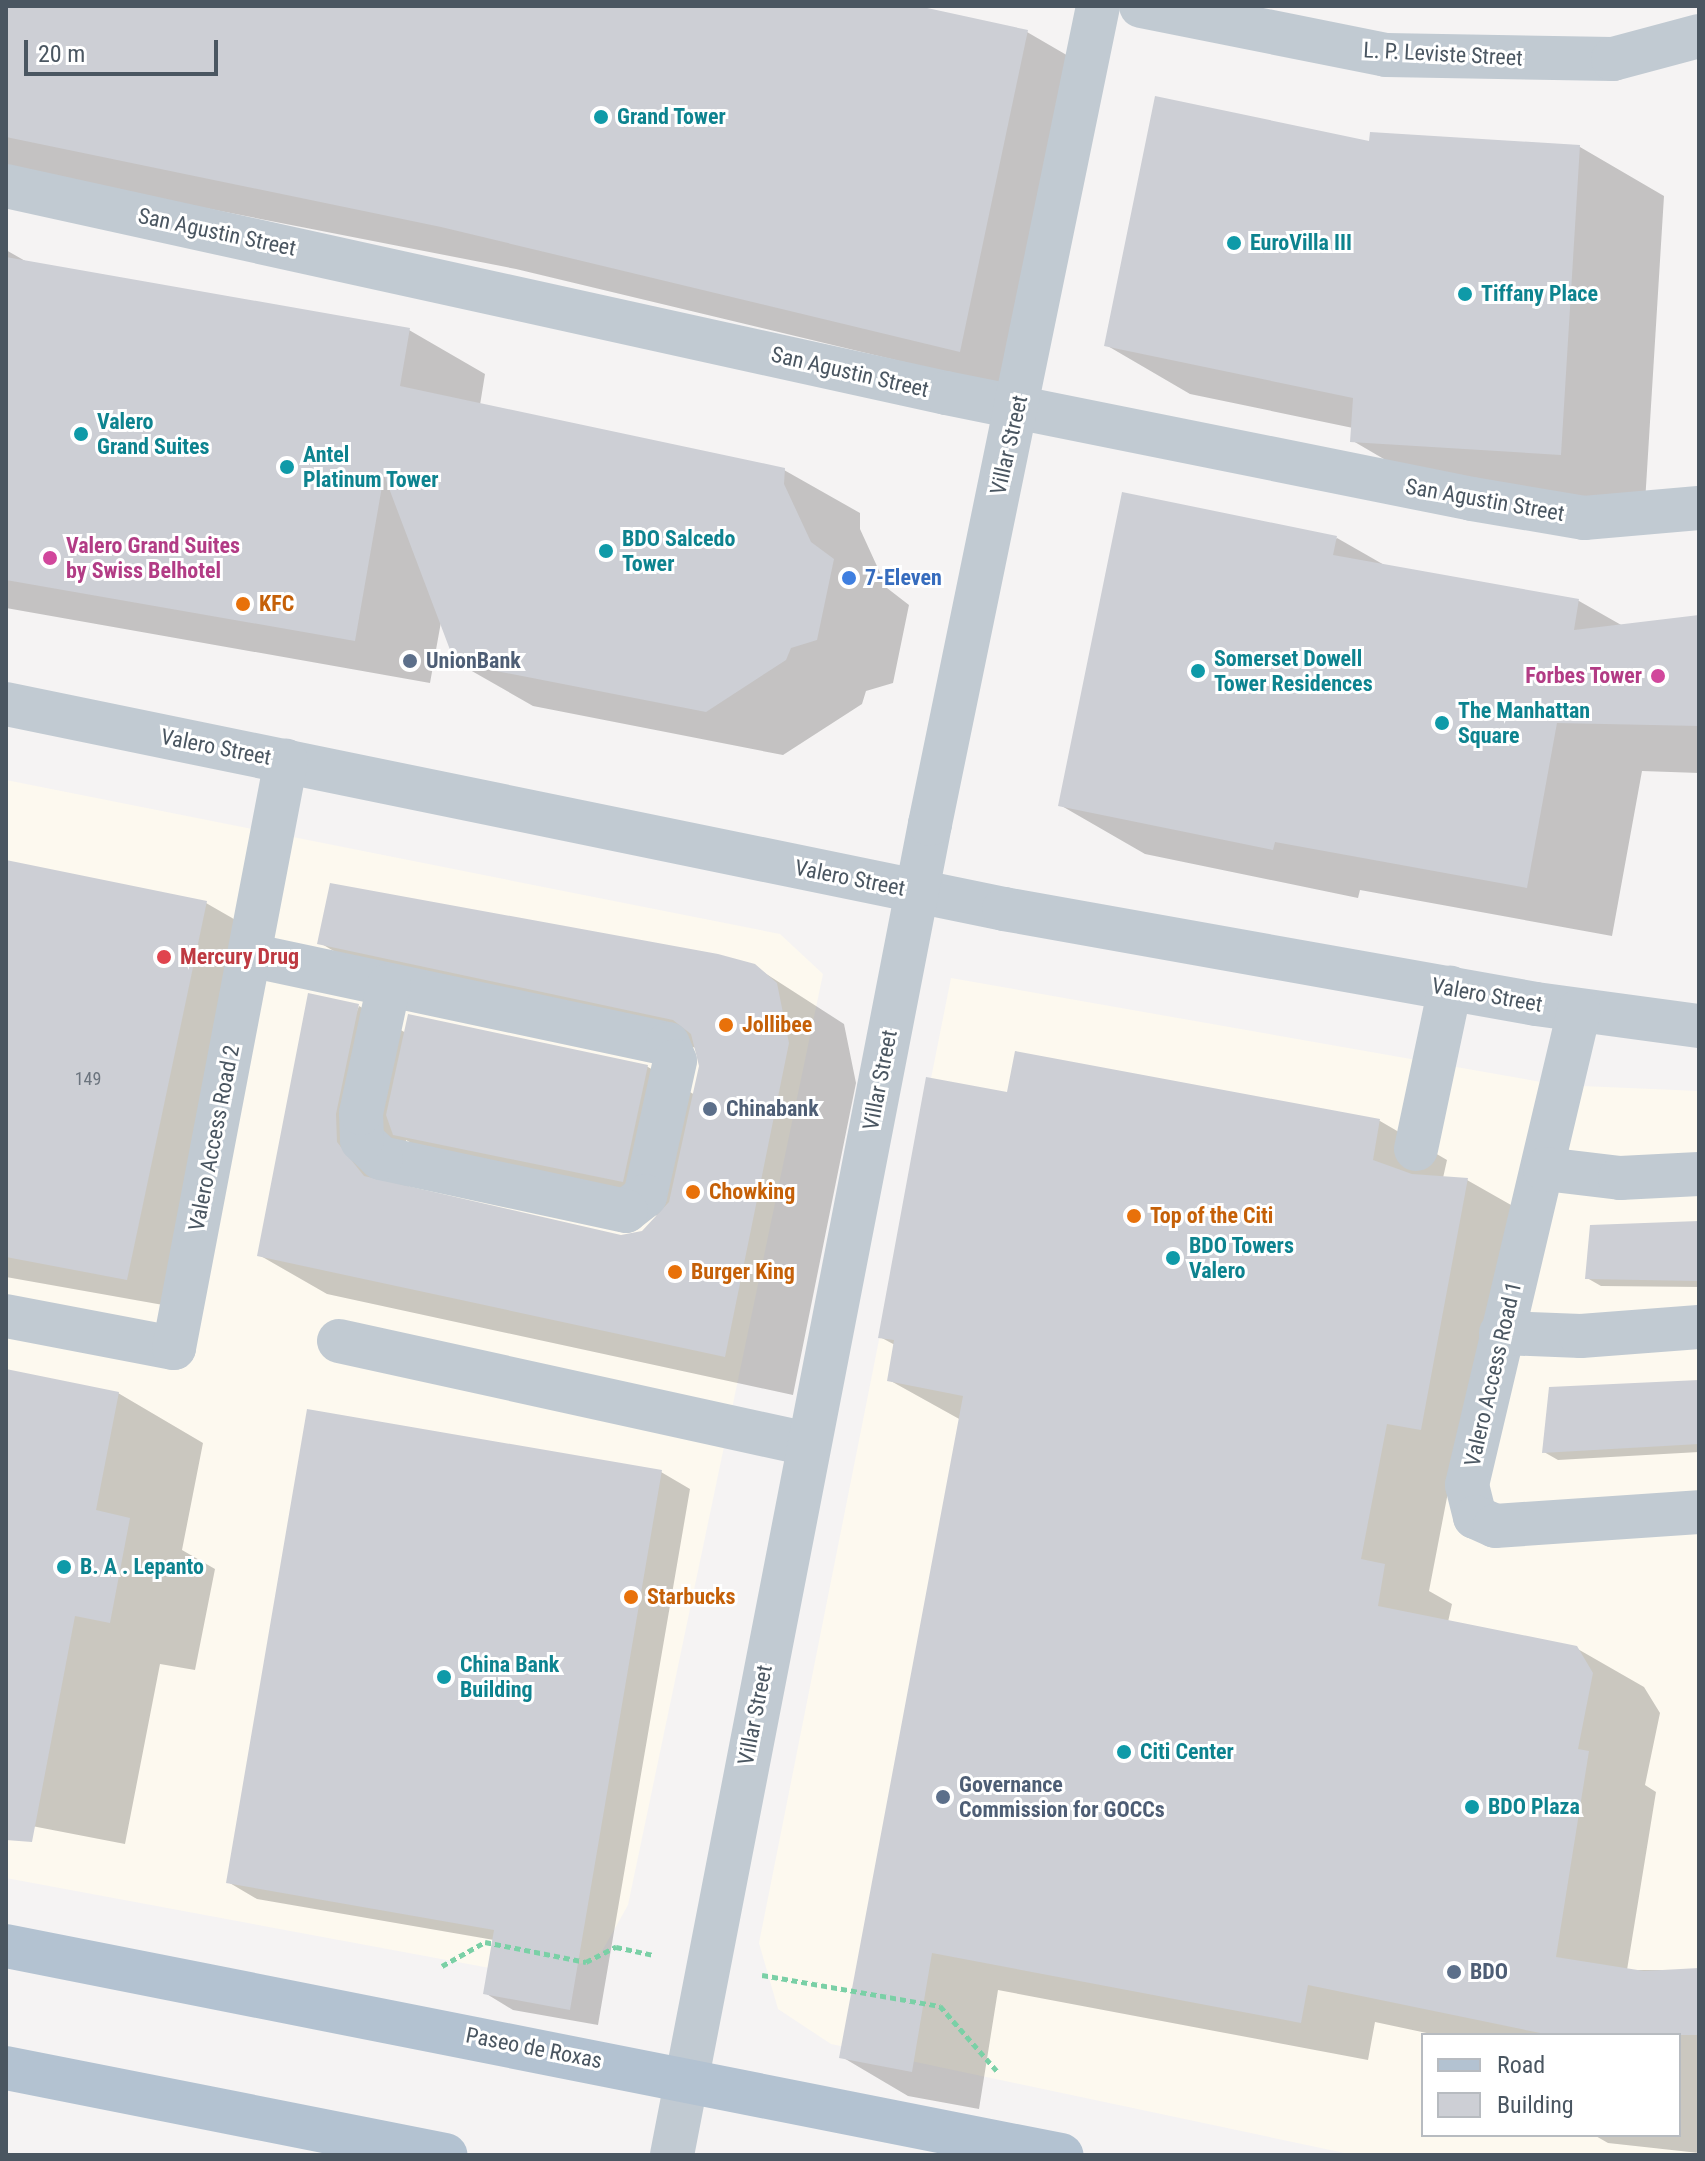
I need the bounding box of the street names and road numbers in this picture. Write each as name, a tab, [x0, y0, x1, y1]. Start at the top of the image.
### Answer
street label: L. P. Leviste Street	[1363, 37, 1523, 71]
street label: San Agustin Street	[136, 202, 298, 262]
street label: San Agustin Street	[769, 341, 931, 403]
street label: Villar Street	[985, 393, 1033, 497]
street label: San Agustin Street	[1404, 473, 1566, 527]
street label: Valero Street	[159, 723, 273, 771]
street label: Valero Street	[793, 854, 907, 902]
street label: Valero Street	[1430, 972, 1544, 1018]
street label: Villar Street	[857, 1028, 903, 1132]
street label: Valero Access Road 2	[183, 1043, 245, 1233]
street label: Valero Access Road 1	[1459, 1279, 1527, 1469]
street label: Villar Street	[732, 1663, 778, 1767]
street label: Paseo de Roxas	[464, 2022, 604, 2074]

